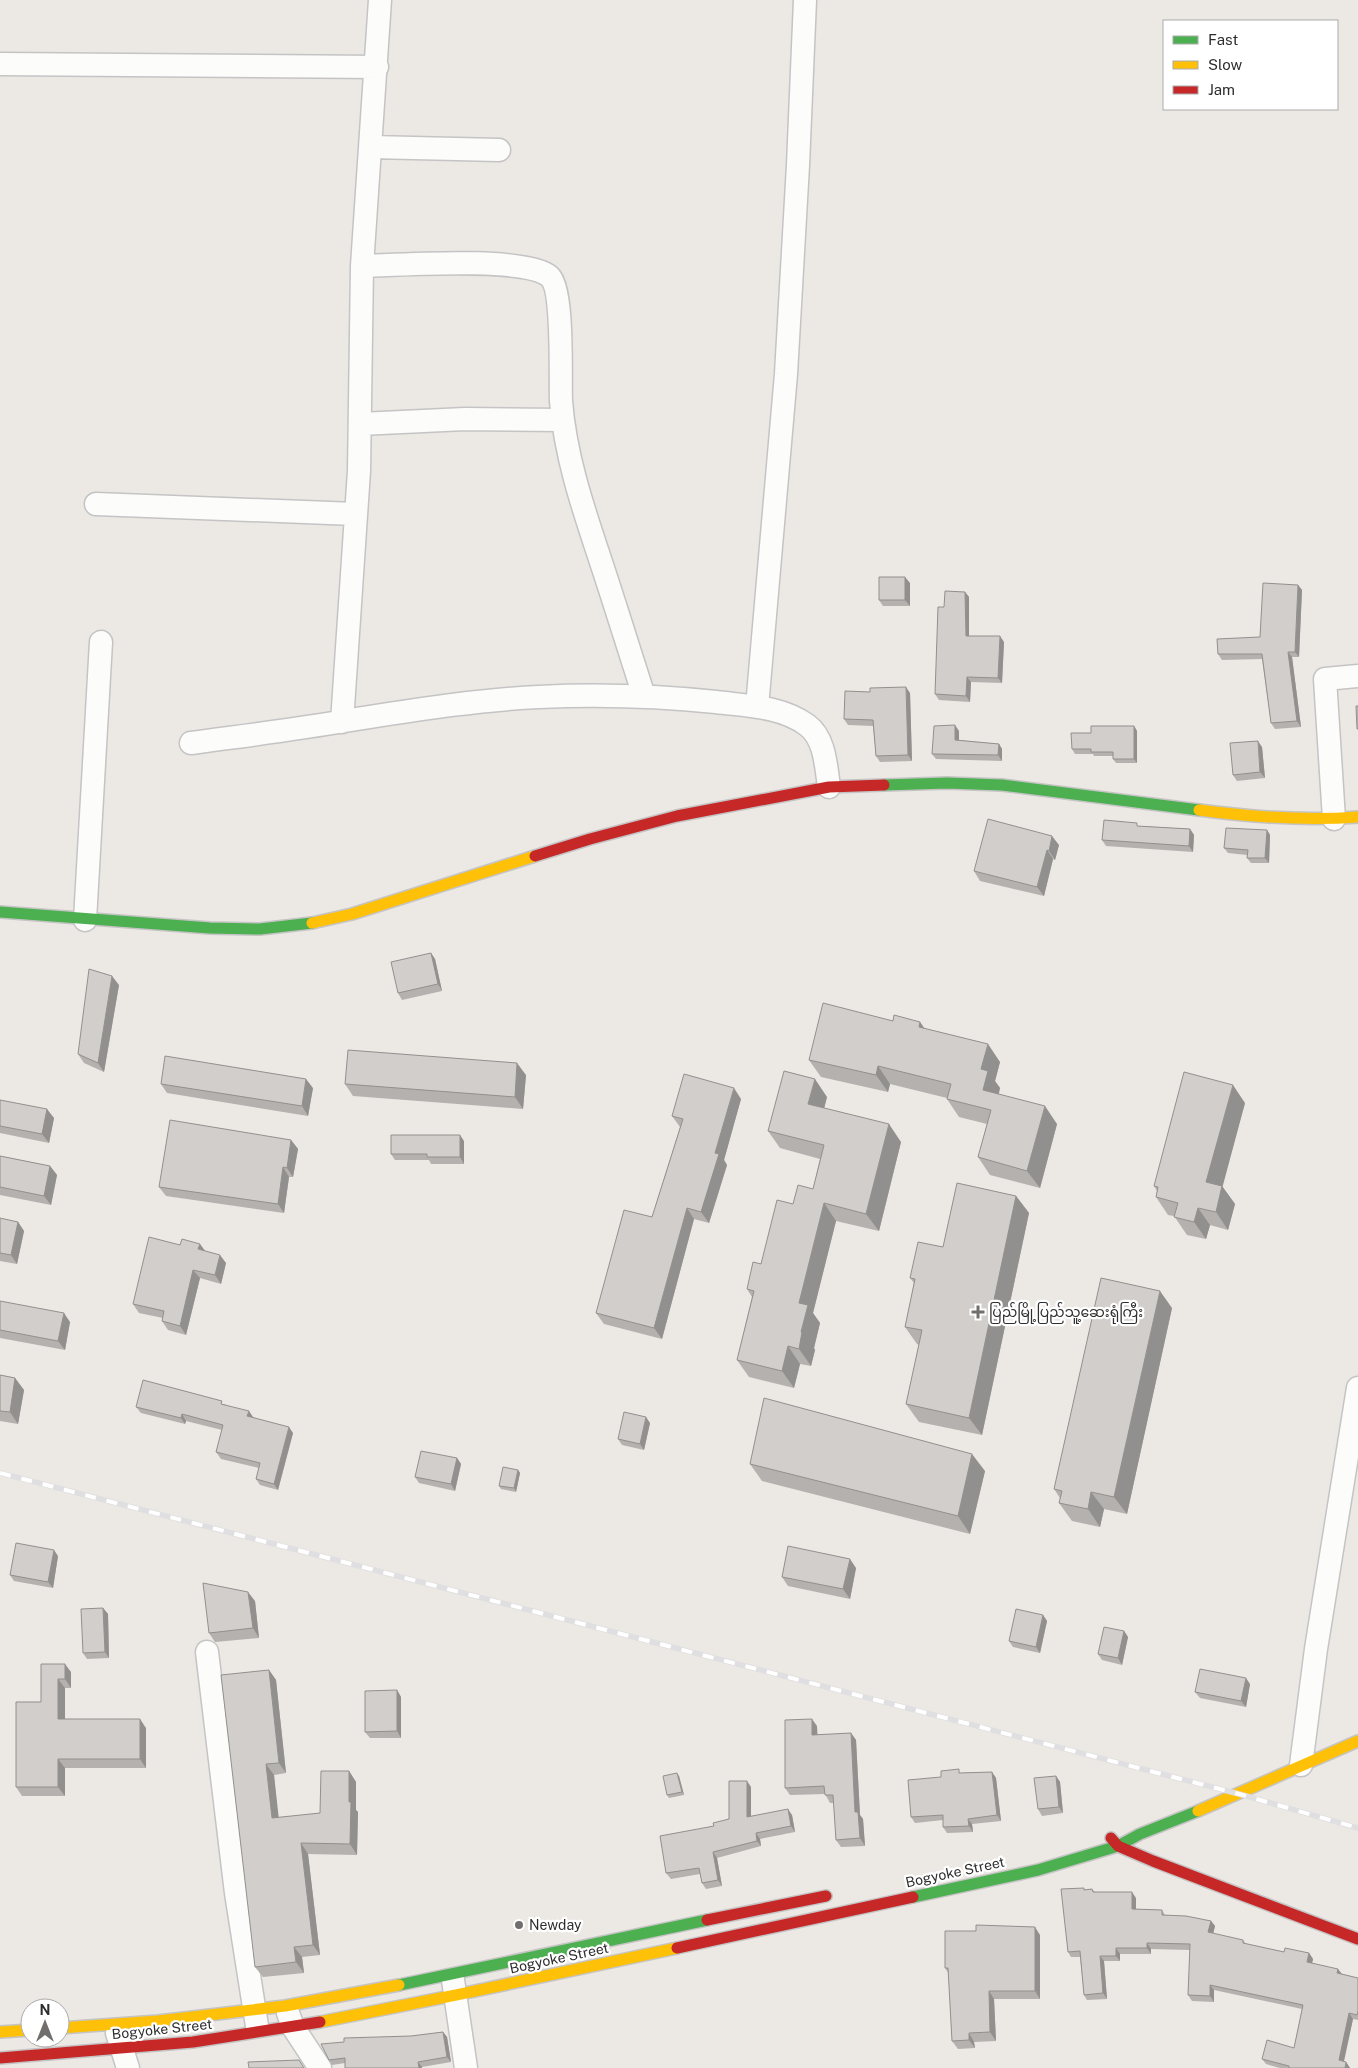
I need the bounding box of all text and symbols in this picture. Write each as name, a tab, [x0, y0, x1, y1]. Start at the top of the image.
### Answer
legend	[1163, 20, 1338, 110]
text: Fast	[1208, 31, 1238, 48]
text: Slow	[1208, 56, 1243, 73]
text: Jam	[1208, 81, 1235, 98]
place label: ပြည်မြို့ပြည်သူ့ဆေးရုံကြီး	[989, 1302, 1143, 1324]
marker: ပြည်မြို့ပြည်သူ့ဆေးရုံကြီး	[971, 1305, 985, 1319]
street label: Bogyoke Street	[904, 1854, 1006, 1890]
place label: Newday	[529, 1917, 582, 1933]
marker: Newday	[513, 1919, 525, 1931]
street label: Bogyoke Street	[508, 1940, 610, 1976]
north arrow	[20, 1998, 70, 2048]
text: N	[40, 2002, 50, 2018]
street label: Bogyoke Street	[111, 2016, 213, 2042]

